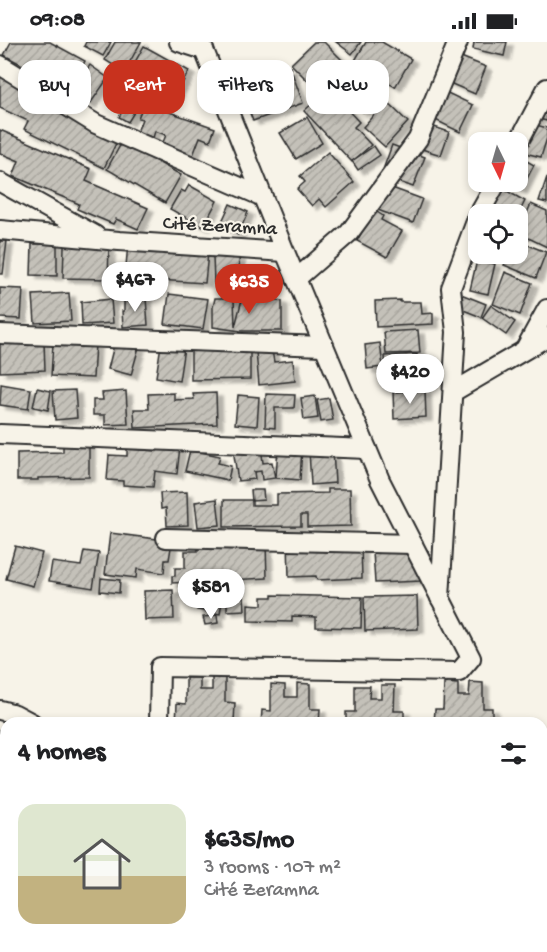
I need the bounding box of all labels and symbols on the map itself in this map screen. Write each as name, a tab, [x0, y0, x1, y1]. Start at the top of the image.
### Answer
north arrow	[468, 132, 528, 192]
street label: Cité Zeramna	[162, 213, 279, 242]
pin: $467	[99, 262, 171, 313]
pin: $635	[213, 264, 285, 315]
pin: $420	[374, 354, 446, 405]
pin: $581	[175, 569, 247, 620]

